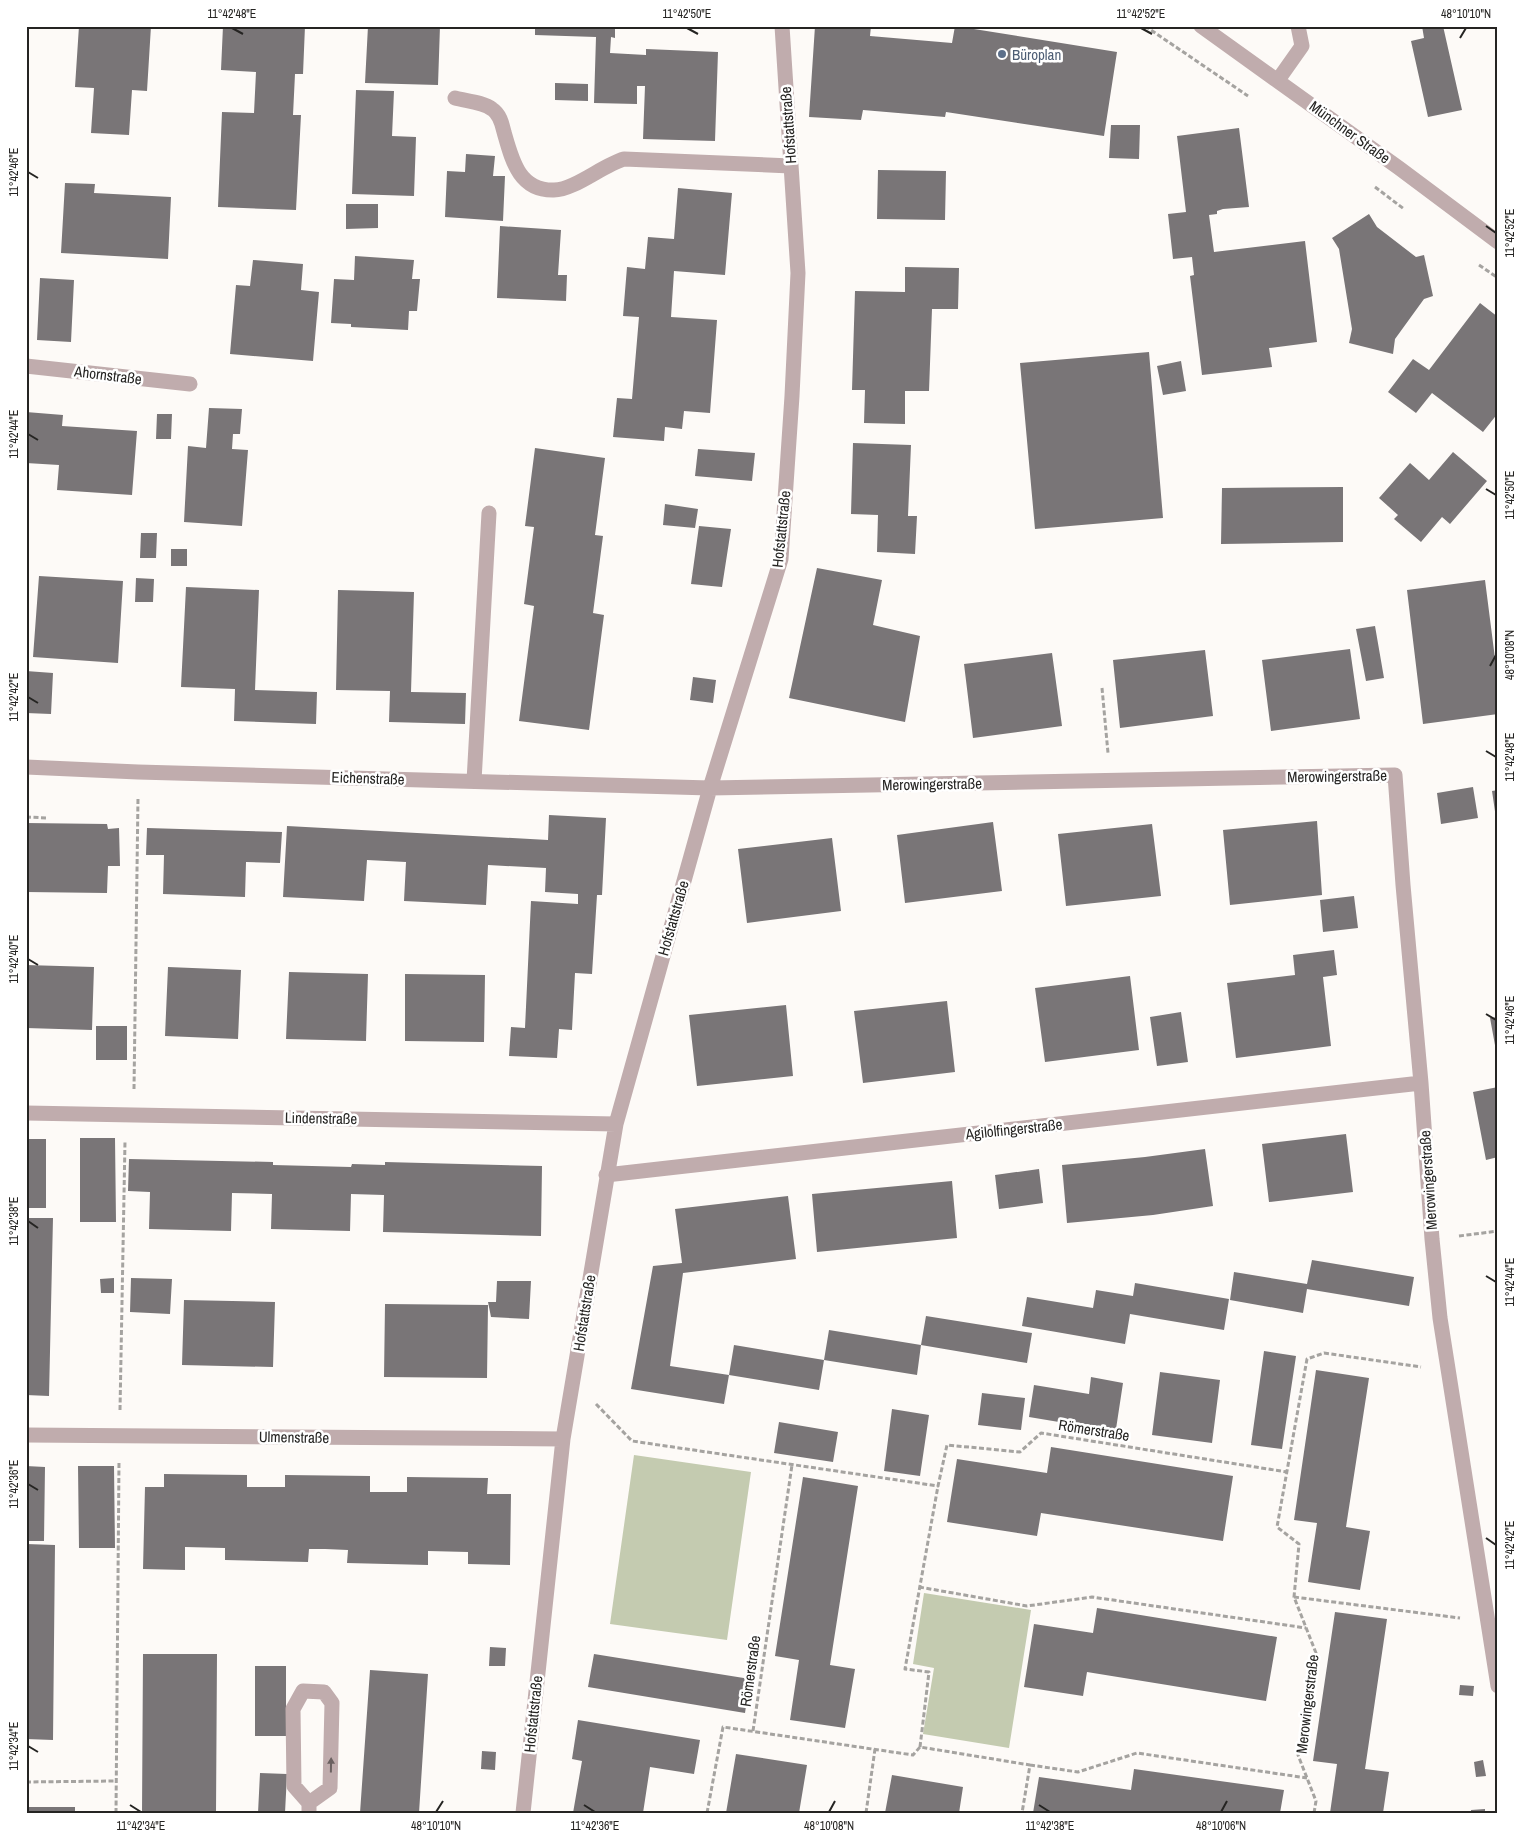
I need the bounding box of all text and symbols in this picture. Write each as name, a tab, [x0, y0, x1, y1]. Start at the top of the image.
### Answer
text: 11°42'48"E	[208, 6, 256, 22]
text: 11°42'50"E	[663, 6, 711, 22]
text: 11°42'52"E	[1117, 6, 1165, 22]
text: 48°10'10"N	[1441, 6, 1491, 22]
place label: Büroplan	[1012, 44, 1061, 65]
marker: Büroplan	[996, 48, 1008, 60]
street label: Hofstattstraße	[775, 86, 801, 164]
street label: Münchner Straße	[1305, 96, 1395, 169]
text: 11°42'46"E	[6, 148, 22, 196]
text: 11°42'52"E	[1502, 209, 1518, 257]
street label: Ahornstraße	[72, 360, 143, 390]
text: 11°42'44"E	[6, 410, 22, 458]
text: 11°42'50"E	[1502, 471, 1518, 519]
street label: Hofstattstraße	[767, 489, 795, 569]
text: 48°10'08"N	[1502, 630, 1518, 680]
text: 11°42'42"E	[6, 673, 22, 721]
text: 11°42'48"E	[1502, 733, 1518, 781]
street label: Merowingerstraße	[1287, 765, 1387, 787]
street label: Eichenstraße	[331, 766, 405, 790]
street label: Merowingerstraße	[882, 773, 982, 795]
street label: Hofstattstraße	[652, 878, 694, 958]
text: 11°42'40"E	[6, 935, 22, 983]
text: 11°42'46"E	[1502, 996, 1518, 1044]
street label: Lindenstraße	[285, 1107, 358, 1129]
street label: Agilolfingerstraße	[964, 1113, 1064, 1145]
street label: Merowingerstraße	[1414, 1129, 1442, 1231]
text: 11°42'38"E	[6, 1197, 22, 1245]
text: 11°42'44"E	[1502, 1258, 1518, 1306]
street label: Hofstattstraße	[568, 1273, 600, 1353]
street label: Römerstraße	[1057, 1414, 1131, 1446]
street label: Ulmenstraße	[259, 1426, 330, 1448]
text: 11°42'36"E	[6, 1460, 22, 1508]
text: 11°42'42"E	[1502, 1521, 1518, 1569]
street label: Römerstraße	[735, 1634, 765, 1708]
street label: Merowingerstraße	[1290, 1653, 1324, 1755]
street label: Hofstattstraße	[519, 1674, 547, 1754]
text: 11°42'34"E	[6, 1722, 22, 1770]
one-way arrow	[327, 1757, 335, 1773]
text: 11°42'34"E	[117, 1818, 165, 1834]
text: 48°10'10"N	[411, 1818, 461, 1834]
text: 11°42'36"E	[571, 1818, 619, 1834]
text: 48°10'08"N	[804, 1818, 854, 1834]
text: 11°42'38"E	[1026, 1818, 1074, 1834]
text: 48°10'06"N	[1196, 1818, 1246, 1834]

